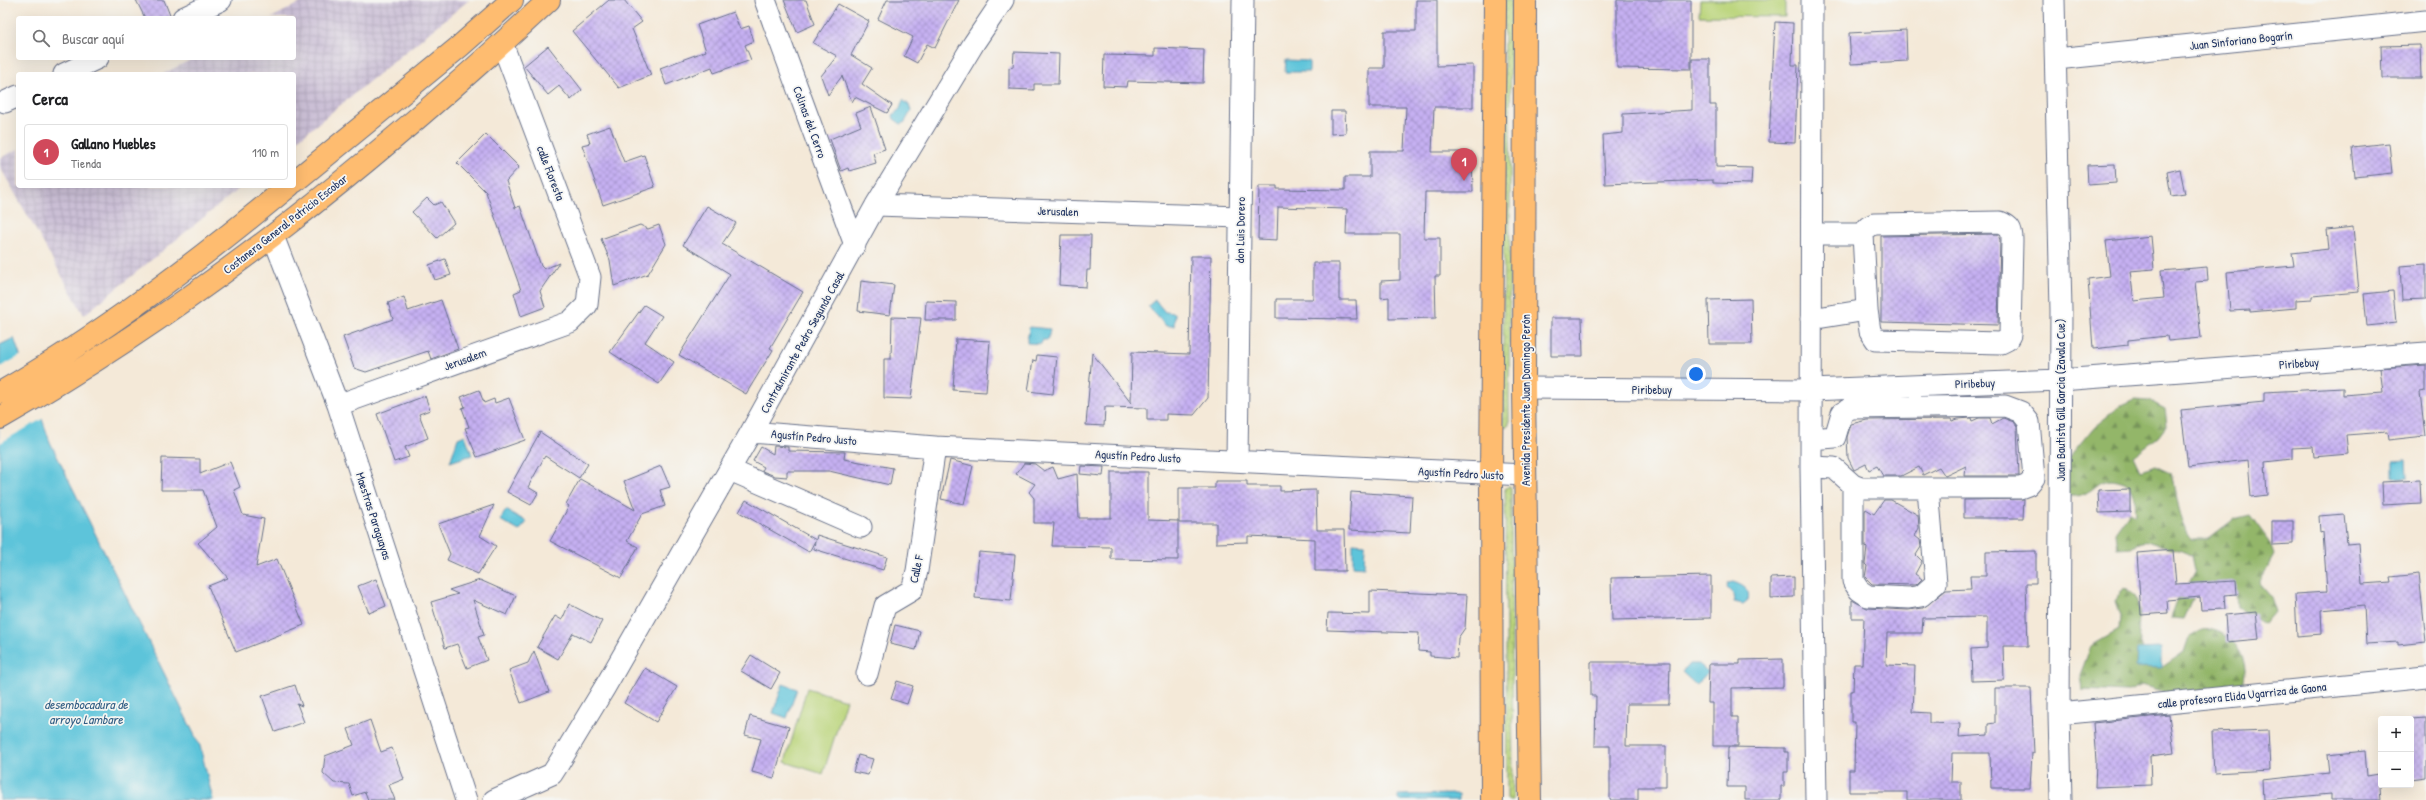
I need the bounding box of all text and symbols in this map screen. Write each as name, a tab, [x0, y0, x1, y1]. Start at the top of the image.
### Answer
search box	[16, 16, 296, 60]
street label: Juan Sinforiano Bogarín	[2189, 26, 2293, 54]
icon: search	[30, 27, 52, 49]
text: Buscar aquí	[62, 28, 125, 49]
street label: Colinas del Cerro	[789, 84, 831, 161]
text: Cerca	[32, 87, 68, 110]
text: Gallano Muebles	[71, 133, 156, 154]
text: 1	[44, 143, 48, 161]
text: 110 m	[252, 143, 279, 161]
street label: calle Floresta	[533, 143, 569, 203]
pin: 1	[1451, 148, 1477, 181]
text: Tienda	[71, 154, 101, 172]
street label: Costanera General Patricio Escobar	[219, 170, 351, 278]
street label: don Luis Dorero	[1231, 196, 1249, 263]
street label: Jerusalen	[1037, 202, 1079, 220]
street label: Contralmirante Pedro Segundo Casal	[756, 267, 849, 416]
street label: Avenida Presidente Juan Domingo Perón	[1517, 314, 1534, 486]
street label: Juan Bautista Gill Garcia (Zavala Cue)	[2052, 319, 2069, 481]
street label: Jerusalem	[441, 343, 489, 375]
street label: Piribebuy	[2278, 353, 2320, 373]
your location	[1686, 364, 1706, 384]
street label: Piribebuy	[1955, 374, 1995, 392]
street label: Piribebuy	[1632, 381, 1672, 398]
street label: Agustín Pedro Justo	[770, 425, 858, 449]
street label: Agustín Pedro Justo	[1095, 445, 1181, 467]
street label: Agustín Pedro Justo	[1418, 462, 1504, 484]
street label: Maestras Paraguayas	[352, 470, 396, 562]
street label: Calle F	[905, 553, 927, 585]
street label: calle profesora Elida Ugarriza de Gaona	[2157, 678, 2327, 712]
water label: desembocadura de arroyo Lambare	[44, 695, 129, 728]
map controls	[2378, 716, 2414, 788]
button: +	[2378, 716, 2414, 752]
button: −	[2378, 752, 2414, 788]

